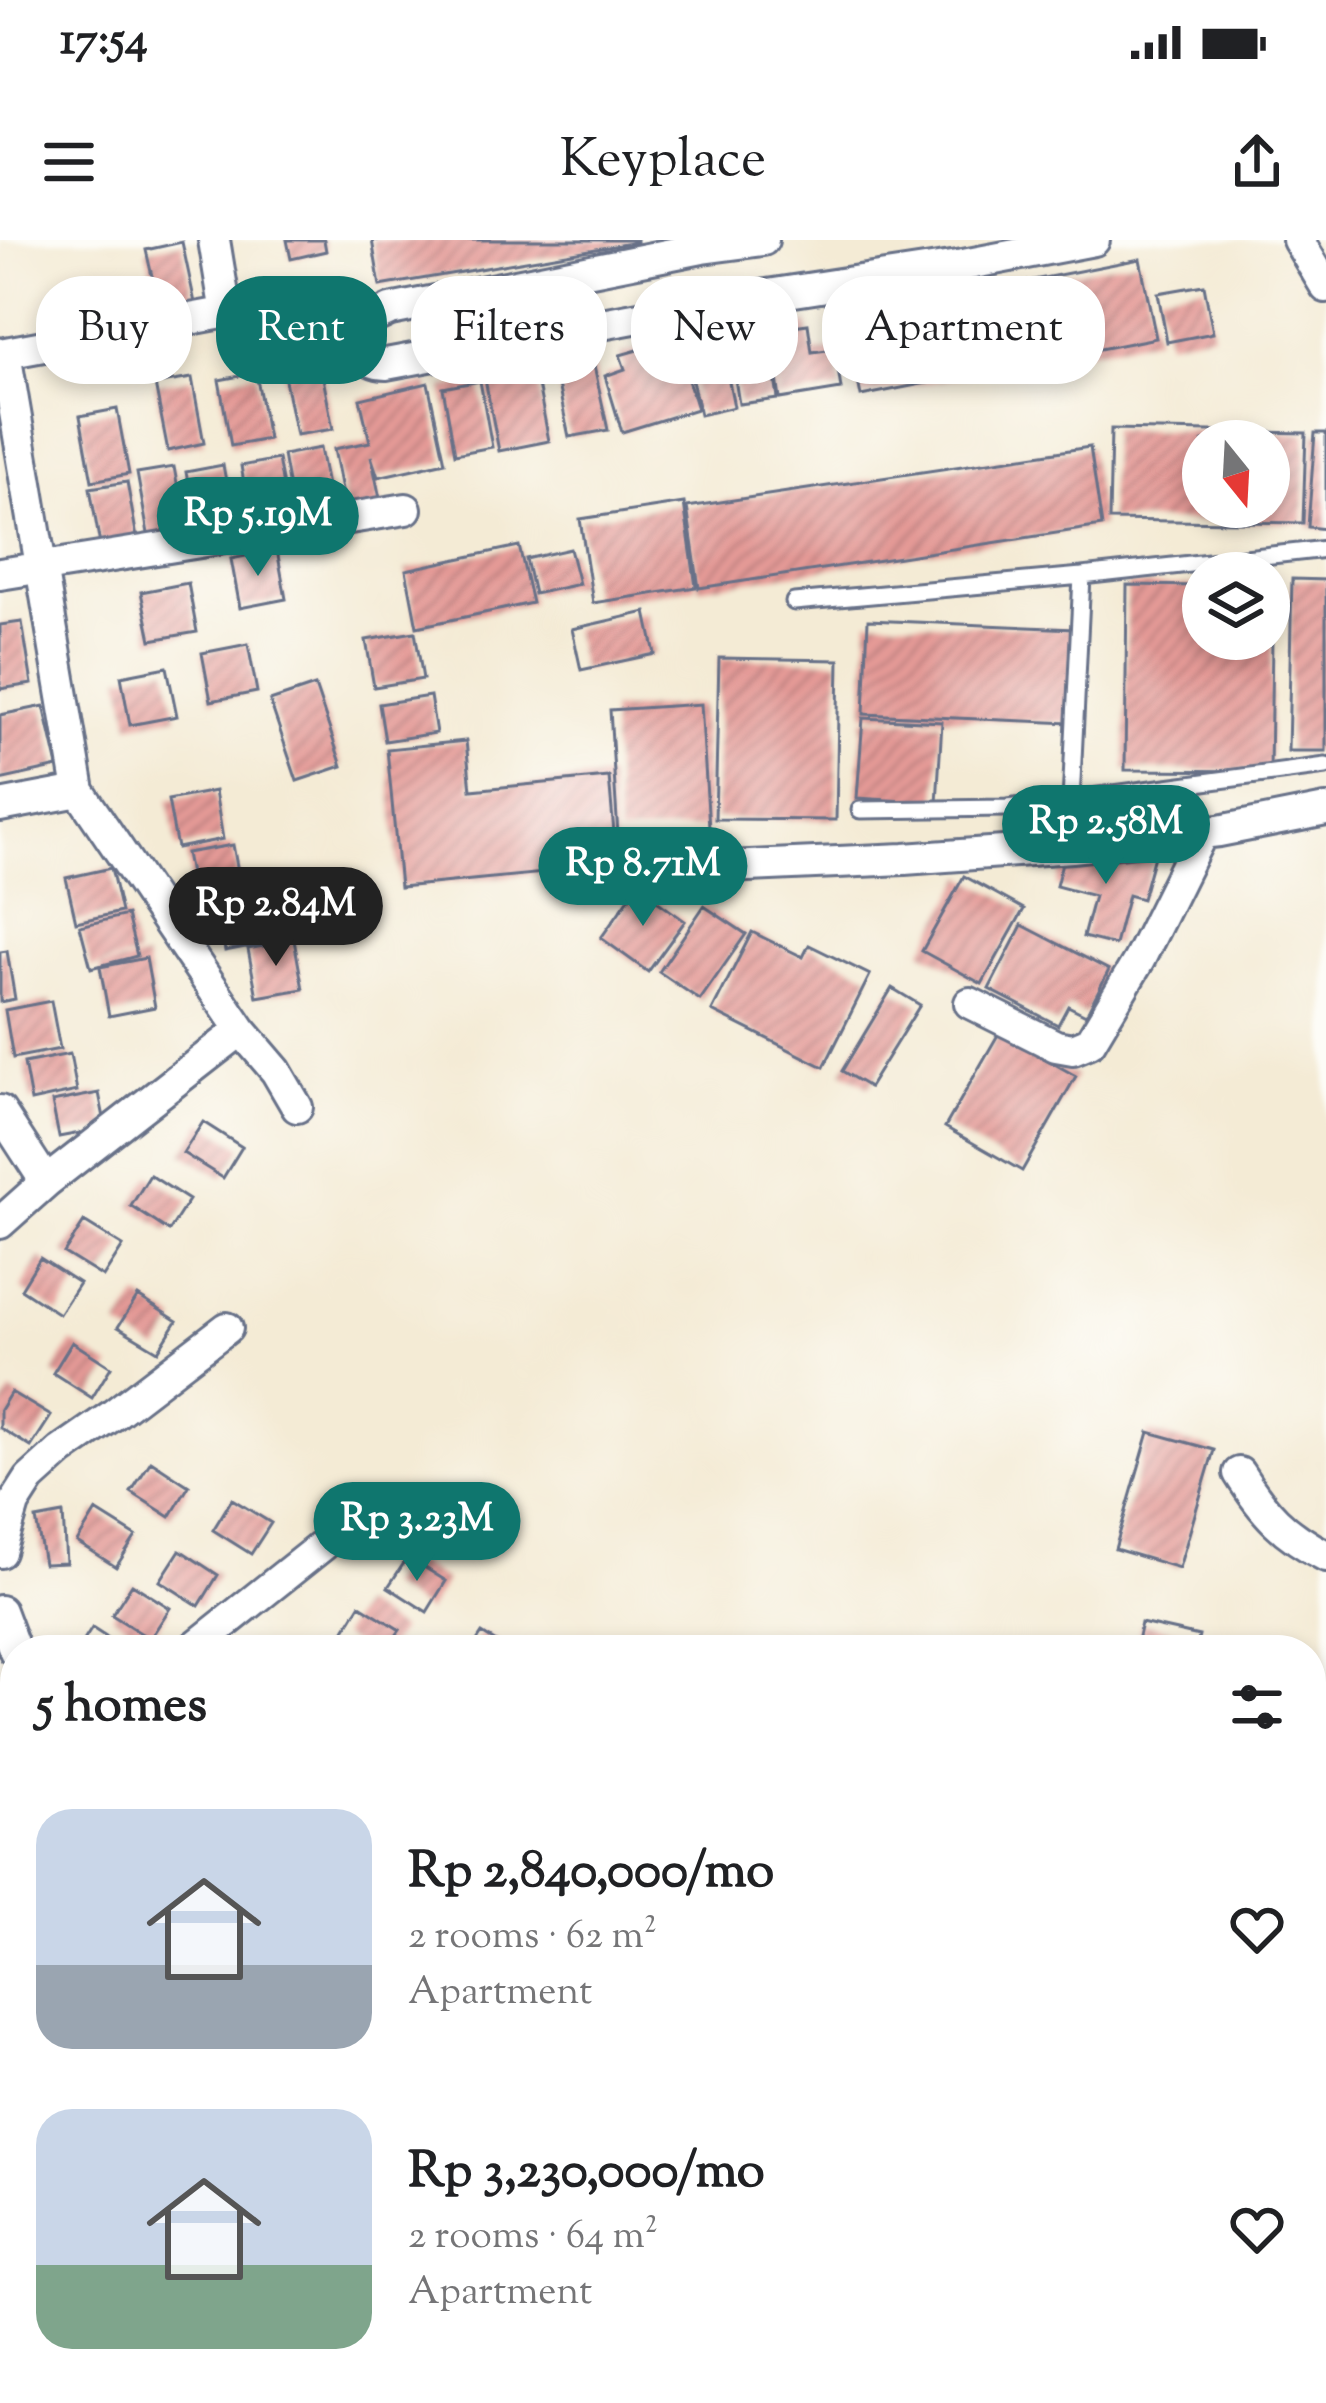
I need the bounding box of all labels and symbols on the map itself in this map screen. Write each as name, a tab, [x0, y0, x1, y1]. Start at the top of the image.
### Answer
north arrow	[1182, 420, 1290, 528]
pin: Rp 5.19M	[134, 477, 382, 579]
pin: Rp 2.58M	[982, 785, 1230, 887]
pin: Rp 8.71M	[519, 827, 767, 929]
pin: Rp 2.84M	[152, 867, 400, 969]
pin: Rp 3.23M	[293, 1482, 541, 1584]

